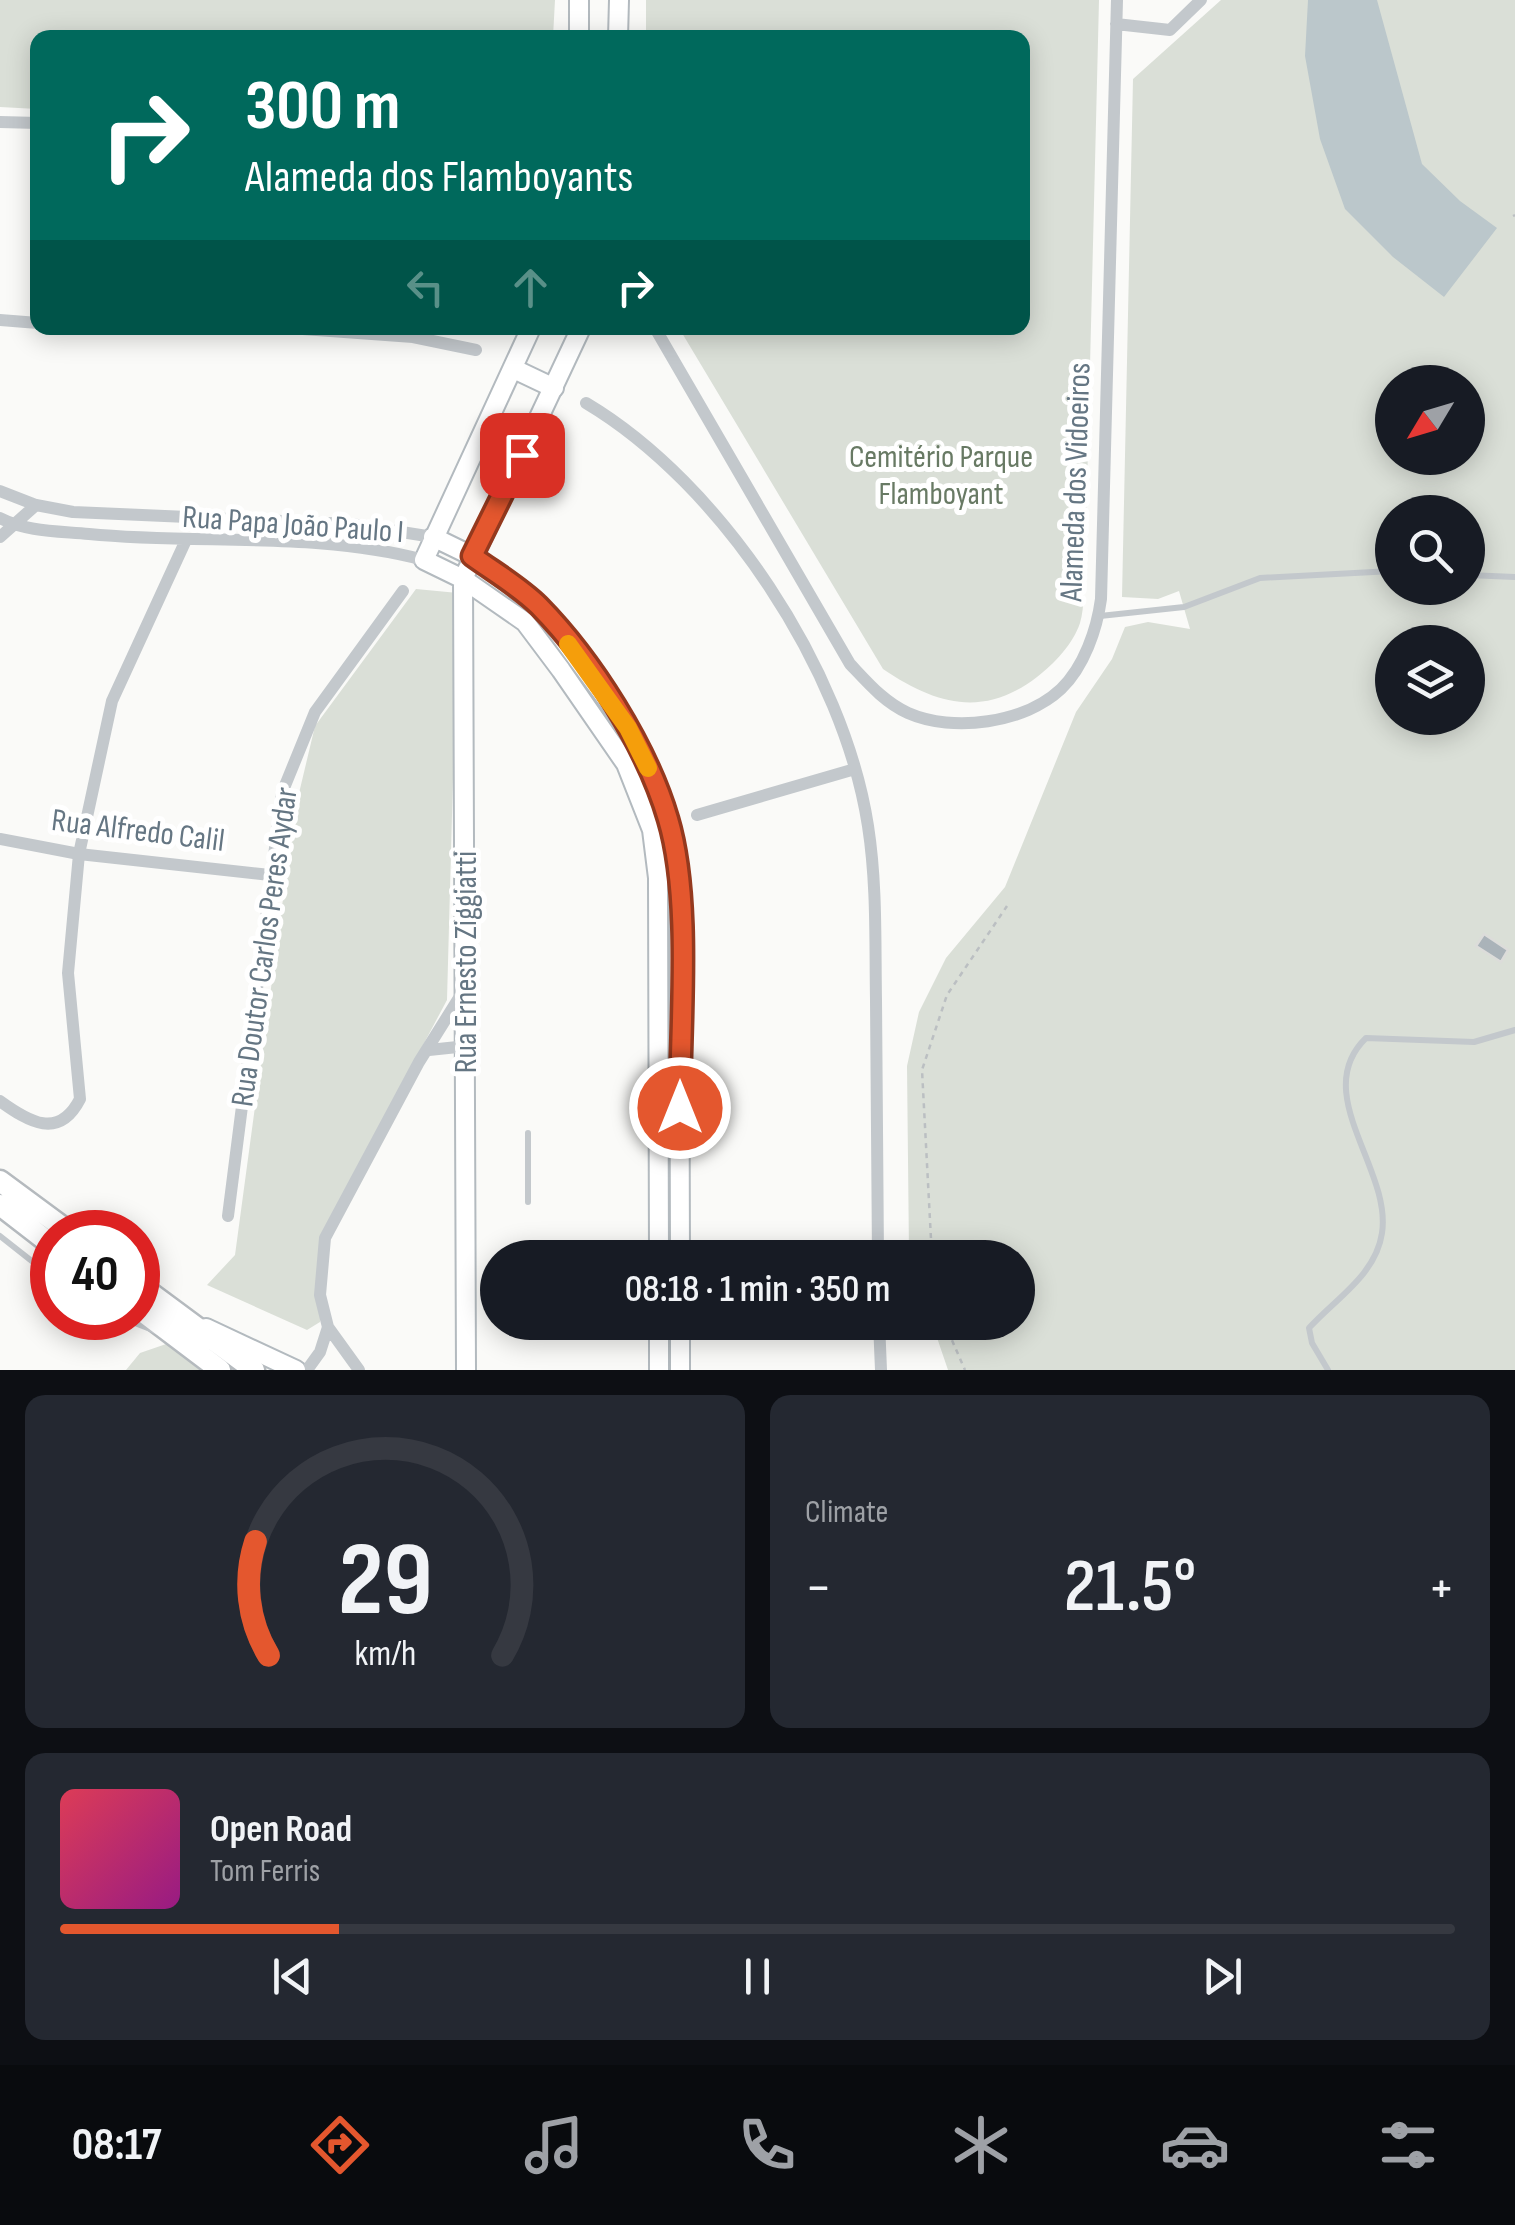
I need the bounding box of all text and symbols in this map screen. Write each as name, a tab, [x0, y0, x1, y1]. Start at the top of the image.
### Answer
text: 300 m	[245, 65, 400, 149]
icon: right	[80, 70, 210, 200]
text: Alameda dos Flamboyants	[245, 150, 633, 205]
icon: left	[398, 260, 453, 315]
icon: ahead	[503, 260, 558, 315]
icon: right	[608, 260, 663, 315]
street label: Alameda dos Vidoeiros	[1052, 362, 1100, 603]
north arrow	[1375, 365, 1485, 475]
map controls	[1375, 365, 1485, 735]
pin	[480, 413, 565, 498]
icon: arrive	[495, 428, 550, 483]
park label: Cemitério Parque Flamboyant	[849, 438, 1033, 514]
button: search	[1375, 495, 1485, 605]
street label: Rua Papa João Paulo I	[181, 498, 405, 552]
button: layers	[1375, 625, 1485, 735]
street label: Rua Doutor Carlos Peres Aydar	[223, 785, 307, 1109]
street label: Rua Alfredo Calil	[49, 801, 227, 861]
street label: Rua Ernesto Ziggiatti	[447, 851, 486, 1073]
position arrow	[628, 1056, 732, 1160]
speed limit sign: 40	[30, 1210, 160, 1340]
text: 08:18 · 1 min · 350 m	[625, 1267, 890, 1312]
text: Climate	[805, 1493, 888, 1532]
text: 29	[338, 1519, 432, 1644]
text: 21.5°	[1064, 1542, 1196, 1633]
text: −	[805, 1555, 832, 1622]
text: +	[1428, 1555, 1455, 1622]
text: km/h	[354, 1633, 416, 1676]
text: Open Road	[210, 1807, 352, 1852]
text: Tom Ferris	[210, 1852, 320, 1891]
icon: previous	[265, 1949, 320, 2004]
icon: pause	[730, 1949, 785, 2004]
icon: next	[1195, 1949, 1250, 2004]
icon: directions	[305, 2110, 375, 2180]
icon: music	[519, 2110, 589, 2180]
icon: phone	[732, 2110, 802, 2180]
icon: climate	[946, 2110, 1016, 2180]
icon: car	[1160, 2110, 1230, 2180]
icon: filters	[1373, 2110, 1443, 2180]
text: 08:17	[72, 2118, 161, 2173]

